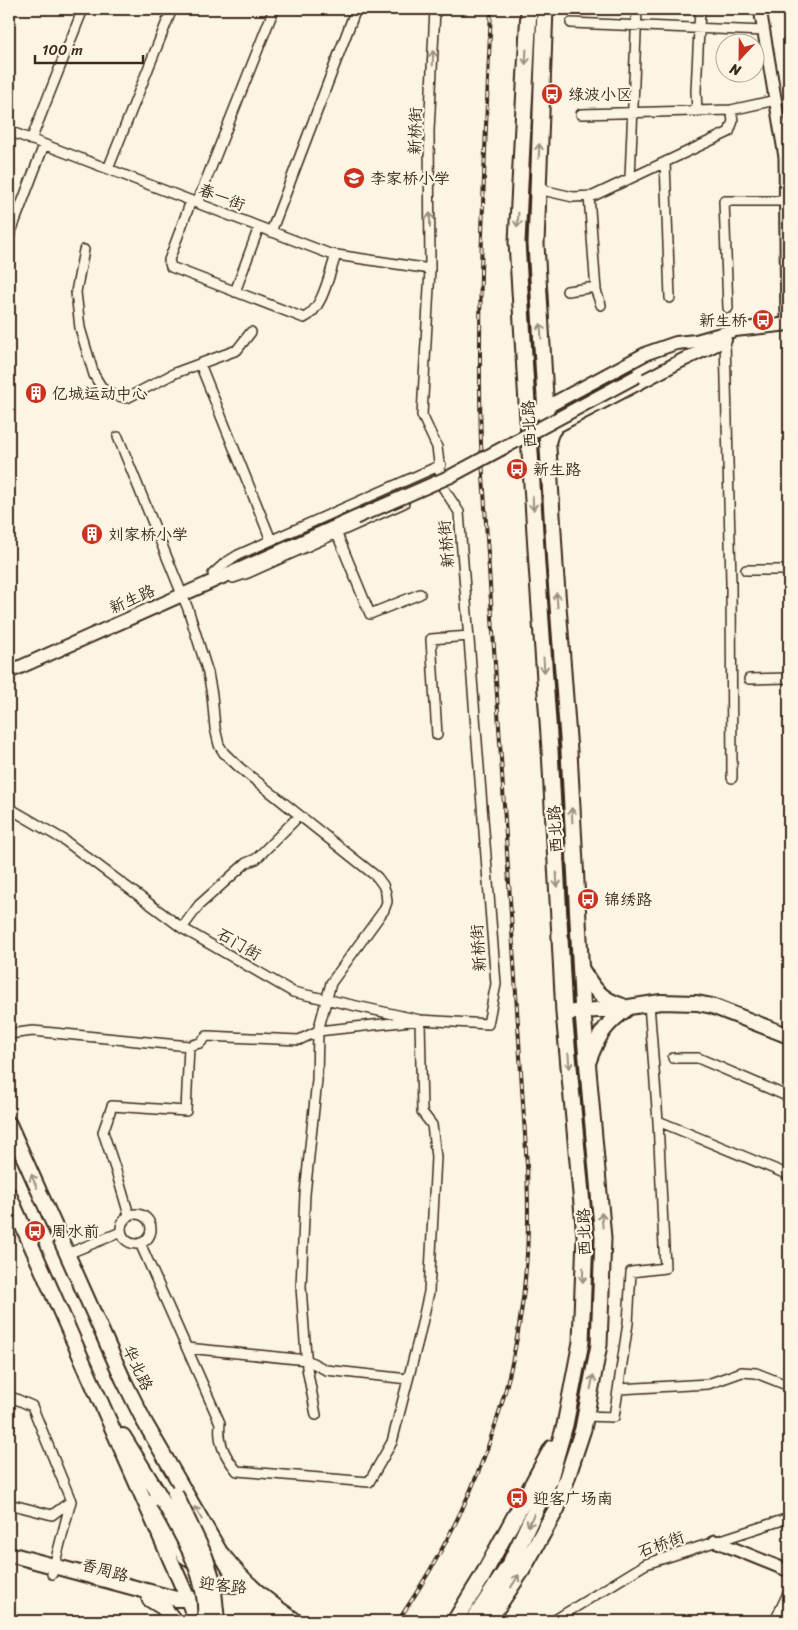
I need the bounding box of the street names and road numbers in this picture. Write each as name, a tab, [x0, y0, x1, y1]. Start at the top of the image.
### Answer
street label: 新桥街	[400, 107, 430, 155]
street label: 春一街	[194, 175, 250, 219]
street label: 西北路	[513, 399, 545, 449]
street label: 新桥街	[429, 519, 463, 569]
street label: 新生路	[104, 576, 160, 622]
street label: 西北路	[539, 804, 571, 854]
street label: 石门街	[211, 919, 267, 969]
street label: 新桥街	[462, 923, 494, 973]
street label: 西北路	[569, 1208, 599, 1256]
street label: 华北路	[115, 1340, 161, 1396]
street label: 石桥街	[633, 1522, 689, 1566]
street label: 香周路	[78, 1550, 132, 1590]
street label: 迎客路	[198, 1568, 248, 1602]

